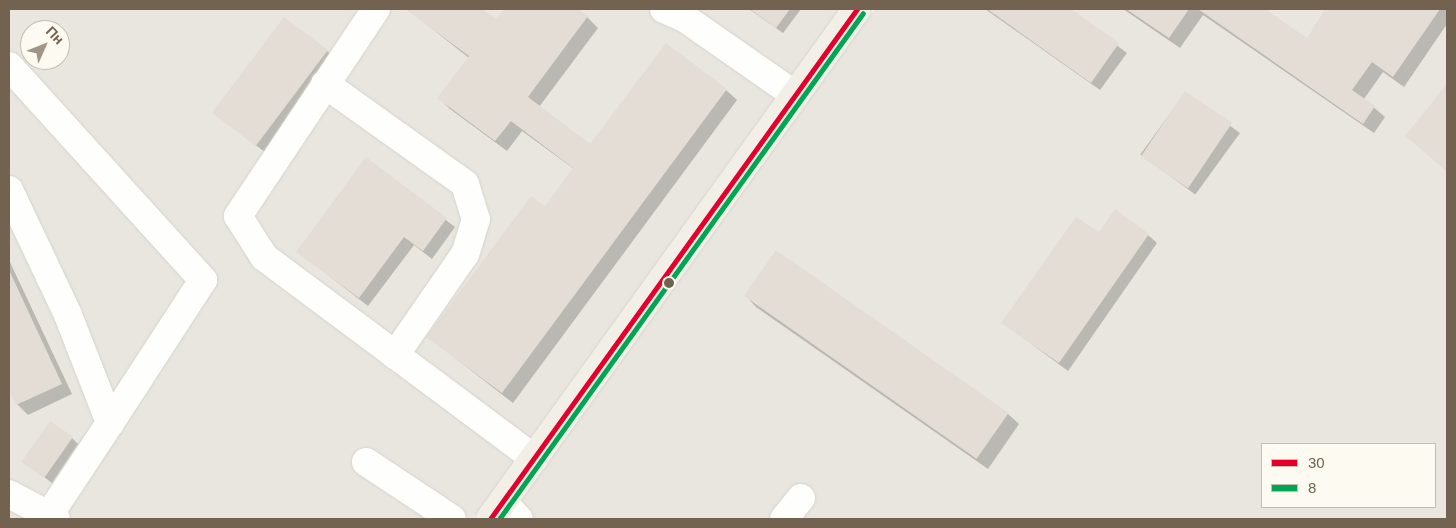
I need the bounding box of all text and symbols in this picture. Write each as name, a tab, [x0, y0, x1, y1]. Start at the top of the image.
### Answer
north arrow	[20, 20, 70, 70]
text: Пн	[43, 23, 67, 47]
unlabelled marker	[664, 278, 674, 288]
legend	[1261, 443, 1436, 508]
text: 30	[1308, 454, 1325, 471]
text: 8	[1308, 479, 1316, 496]

